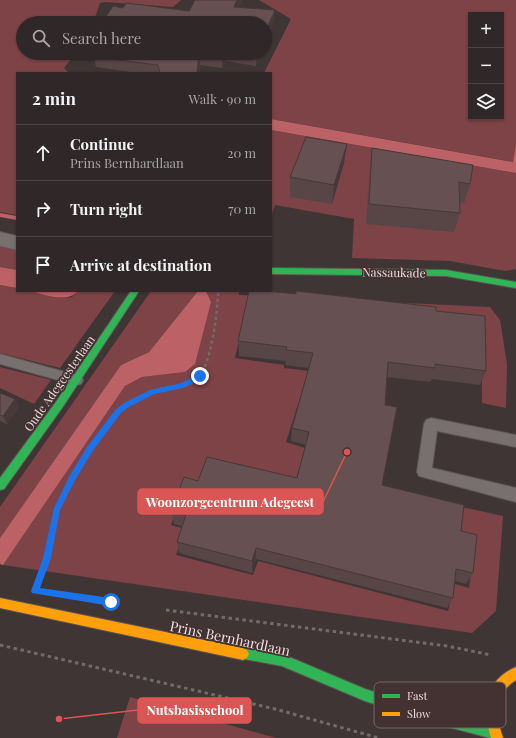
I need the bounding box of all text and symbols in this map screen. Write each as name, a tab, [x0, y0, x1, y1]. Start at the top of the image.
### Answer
map controls	[468, 12, 504, 120]
button: +	[468, 12, 504, 48]
search box	[16, 16, 272, 60]
icon: search	[30, 27, 52, 49]
text: Search here	[62, 28, 141, 48]
button: −	[468, 48, 504, 84]
button: layers	[468, 84, 504, 120]
text: 2 min	[32, 87, 76, 109]
text: Walk · 90 m	[189, 90, 256, 107]
text: Continue	[70, 134, 134, 154]
icon: ahead	[32, 142, 54, 164]
text: 20 m	[227, 144, 256, 161]
text: Prins Bernhardlaan	[70, 154, 184, 171]
icon: right	[32, 198, 54, 220]
text: Turn right	[70, 199, 143, 219]
text: 70 m	[228, 200, 256, 217]
icon: arrive	[32, 254, 54, 276]
text: Arrive at destination	[70, 255, 212, 275]
street label: Nassaukade	[362, 263, 426, 281]
street label: Oude Adegeesterlaan	[20, 332, 98, 434]
route end	[191, 367, 209, 385]
callout: Woonzorgcentrum Adegeest	[138, 489, 323, 514]
text: Woonzorgcentrum Adegeest	[145, 493, 315, 510]
route start	[102, 593, 120, 611]
street label: Prins Bernhardlaan	[168, 616, 293, 660]
legend	[374, 682, 506, 728]
text: Fast	[407, 688, 427, 703]
callout: Nutsbasisschool	[138, 698, 251, 723]
text: Nutsbasisschool	[146, 701, 244, 718]
text: Slow	[407, 706, 431, 721]

